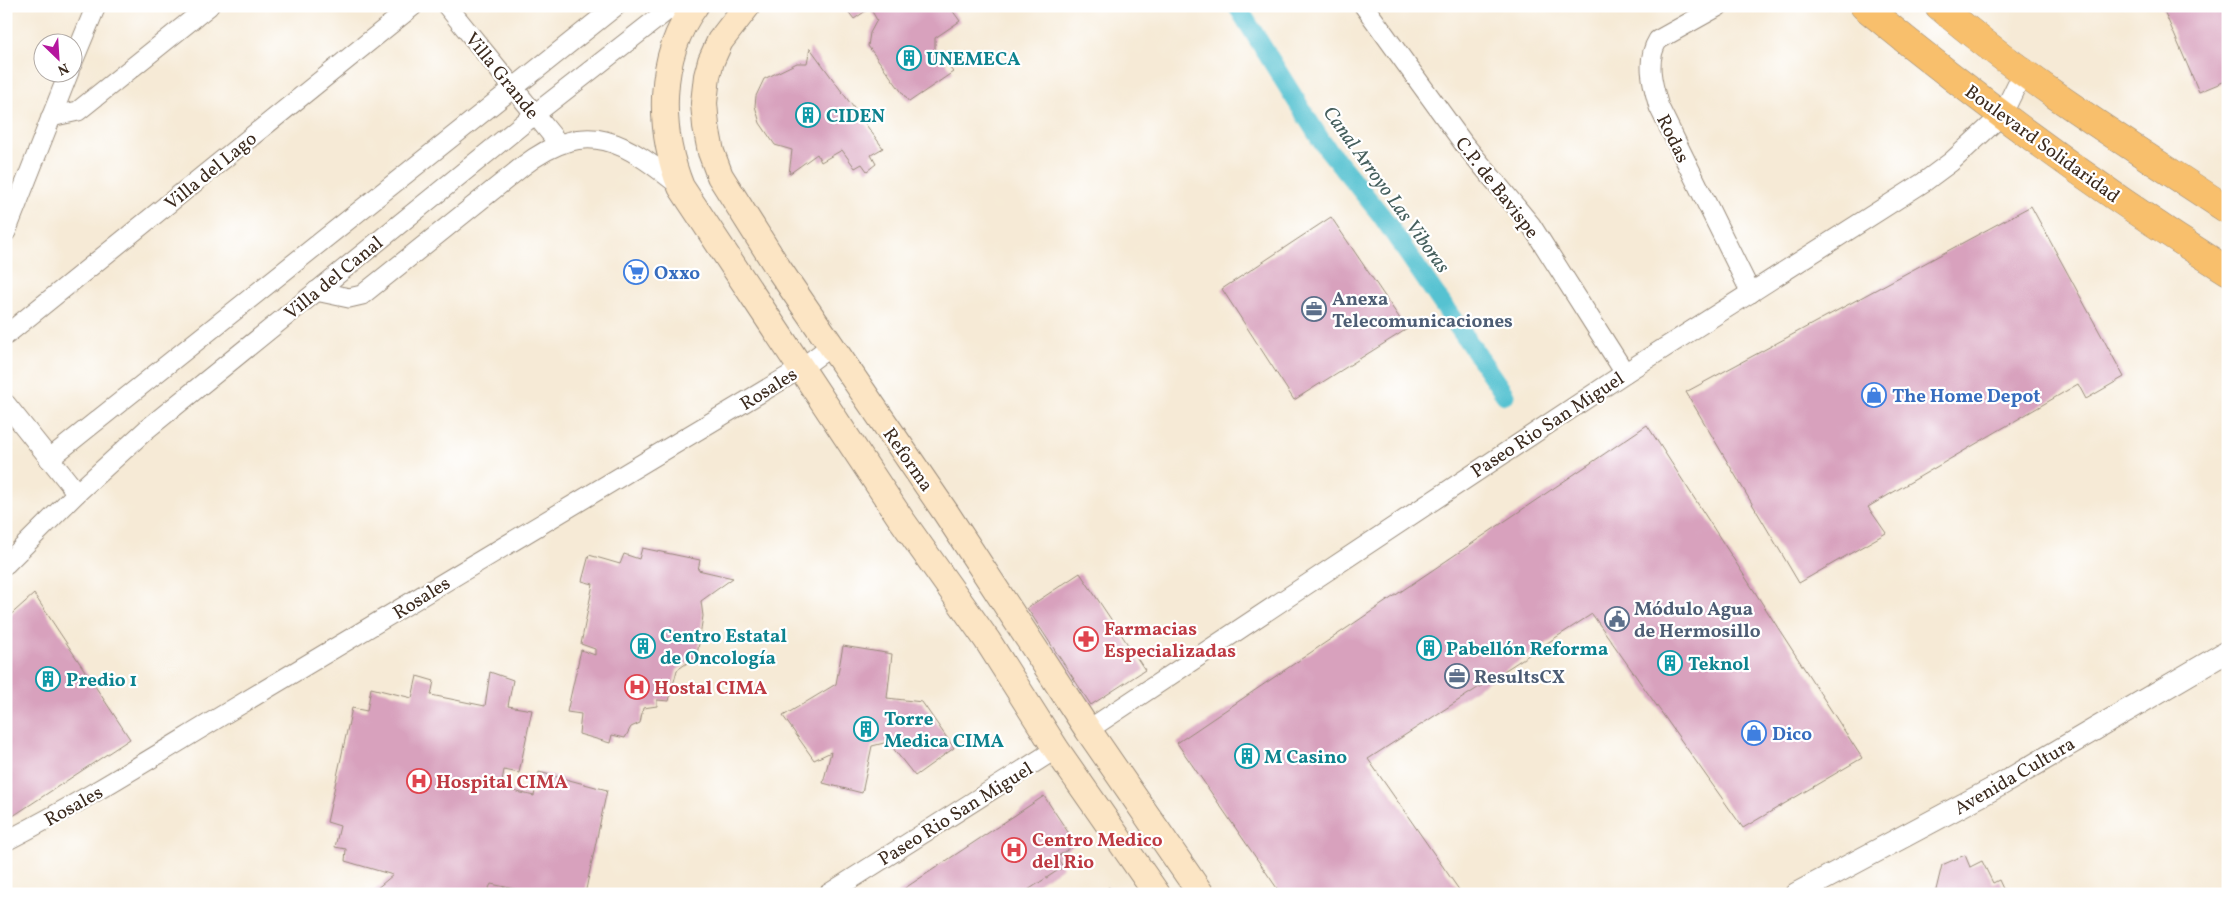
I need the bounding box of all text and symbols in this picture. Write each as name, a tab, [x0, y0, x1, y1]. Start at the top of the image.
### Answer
street label: Villa Grande	[458, 27, 545, 125]
north arrow	[32, 32, 82, 82]
building icon: UNEMECA	[896, 45, 922, 71]
place label: UNEMECA	[926, 47, 1021, 73]
text: N	[54, 58, 71, 79]
street label: Boulevard Solidaridad	[1959, 80, 2125, 210]
water label: Canal Arroyo Las Viboras	[1315, 101, 1456, 280]
building icon: CIDEN	[795, 102, 821, 128]
place label: CIDEN	[826, 104, 885, 130]
street label: Rodas	[1649, 110, 1695, 168]
street label: Villa del Lago	[160, 126, 263, 217]
street label: C.P. de Bavispe	[1449, 132, 1544, 244]
street label: Villa del Canal	[279, 231, 389, 326]
supermarket icon: Oxxo	[623, 259, 649, 285]
place label: Oxxo	[654, 261, 700, 287]
place label: Anexa Telecomunicaciones	[1332, 287, 1513, 335]
office icon: Anexa Telecomunicaciones	[1301, 296, 1327, 322]
street label: Rosales	[735, 362, 803, 417]
street label: Paseo Rio San Miguel	[1466, 366, 1630, 485]
shop icon: The Home Depot	[1861, 382, 1887, 408]
place label: The Home Depot	[1892, 384, 2041, 410]
street label: Reforma	[876, 423, 939, 497]
street label: Rosales	[388, 571, 456, 626]
place label: Módulo Agua de Hermosillo	[1634, 597, 1761, 645]
public building icon: Módulo Agua de Hermosillo	[1604, 606, 1630, 632]
place label: Farmacias Especializadas	[1104, 617, 1236, 665]
place label: Centro Estatal de Oncología	[660, 624, 787, 672]
pharmacy icon: Farmacias Especializadas	[1073, 626, 1099, 652]
building icon: Centro Estatal de Oncología	[630, 633, 656, 659]
building icon: Pabellón Reforma	[1416, 635, 1442, 661]
place label: Pabellón Reforma	[1446, 637, 1608, 663]
building icon: Teknol	[1657, 650, 1683, 676]
place label: Teknol	[1688, 652, 1750, 678]
office icon: ResultsCX	[1444, 663, 1470, 689]
place label: ResultsCX	[1474, 665, 1565, 691]
building icon: Predio 1	[35, 666, 61, 692]
place label: Predio 1	[66, 668, 137, 694]
hospital icon: Hostal CIMA	[624, 674, 650, 700]
place label: Hostal CIMA	[654, 676, 768, 702]
place label: Torre Medica CIMA	[884, 707, 1005, 755]
building icon: Torre Medica CIMA	[853, 716, 879, 742]
shop icon: Dico	[1741, 720, 1767, 746]
place label: Dico	[1772, 722, 1812, 748]
street label: Avenida Cultura	[1950, 732, 2080, 822]
building icon: M Casino	[1234, 743, 1260, 769]
place label: M Casino	[1264, 745, 1347, 771]
street label: Paseo Rio San Miguel	[874, 756, 1039, 873]
hospital icon: Hospital CIMA	[406, 768, 432, 794]
place label: Hospital CIMA	[436, 770, 568, 796]
street label: Rosales	[40, 780, 108, 833]
place label: Centro Medico del Rio	[1032, 828, 1163, 876]
hospital icon: Centro Medico del Rio	[1001, 837, 1027, 863]

